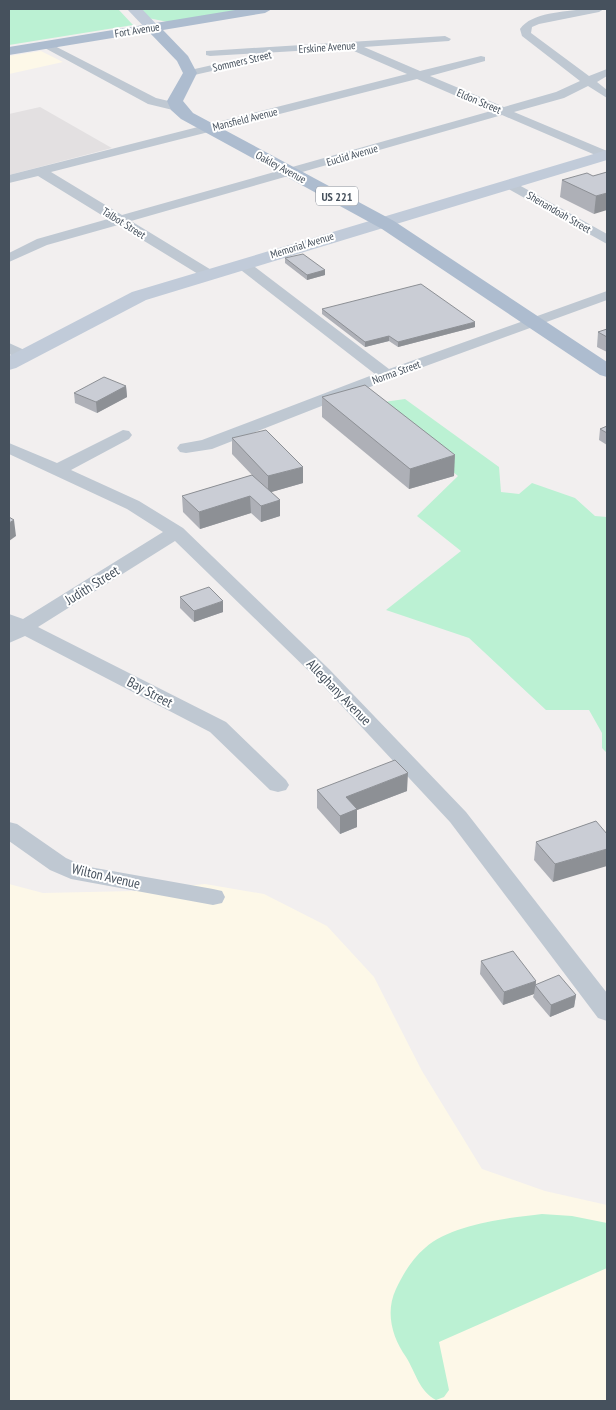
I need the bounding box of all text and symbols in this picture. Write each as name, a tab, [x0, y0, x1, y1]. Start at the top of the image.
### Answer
street label: Fort Avenue	[113, 19, 161, 40]
street label: Erskine Avenue	[298, 38, 357, 56]
street label: Sommers Street	[211, 47, 273, 75]
street label: Eldon Street	[455, 85, 503, 117]
street label: Mansfield Avenue	[211, 104, 279, 134]
street label: Euclid Avenue	[325, 141, 380, 169]
street label: Oakley Avenue	[253, 148, 309, 186]
road number: US 221	[316, 187, 358, 206]
street label: Shenandoah Street	[524, 188, 594, 236]
street label: Talbot Street	[100, 204, 148, 242]
street label: Memorial Avenue	[269, 229, 336, 261]
street label: Norma Street	[370, 357, 422, 387]
street label: Judith Street	[61, 561, 123, 609]
street label: Alleghany Avenue	[303, 655, 375, 729]
street label: Bay Street	[124, 673, 176, 712]
street label: Wilton Avenue	[70, 859, 142, 893]

